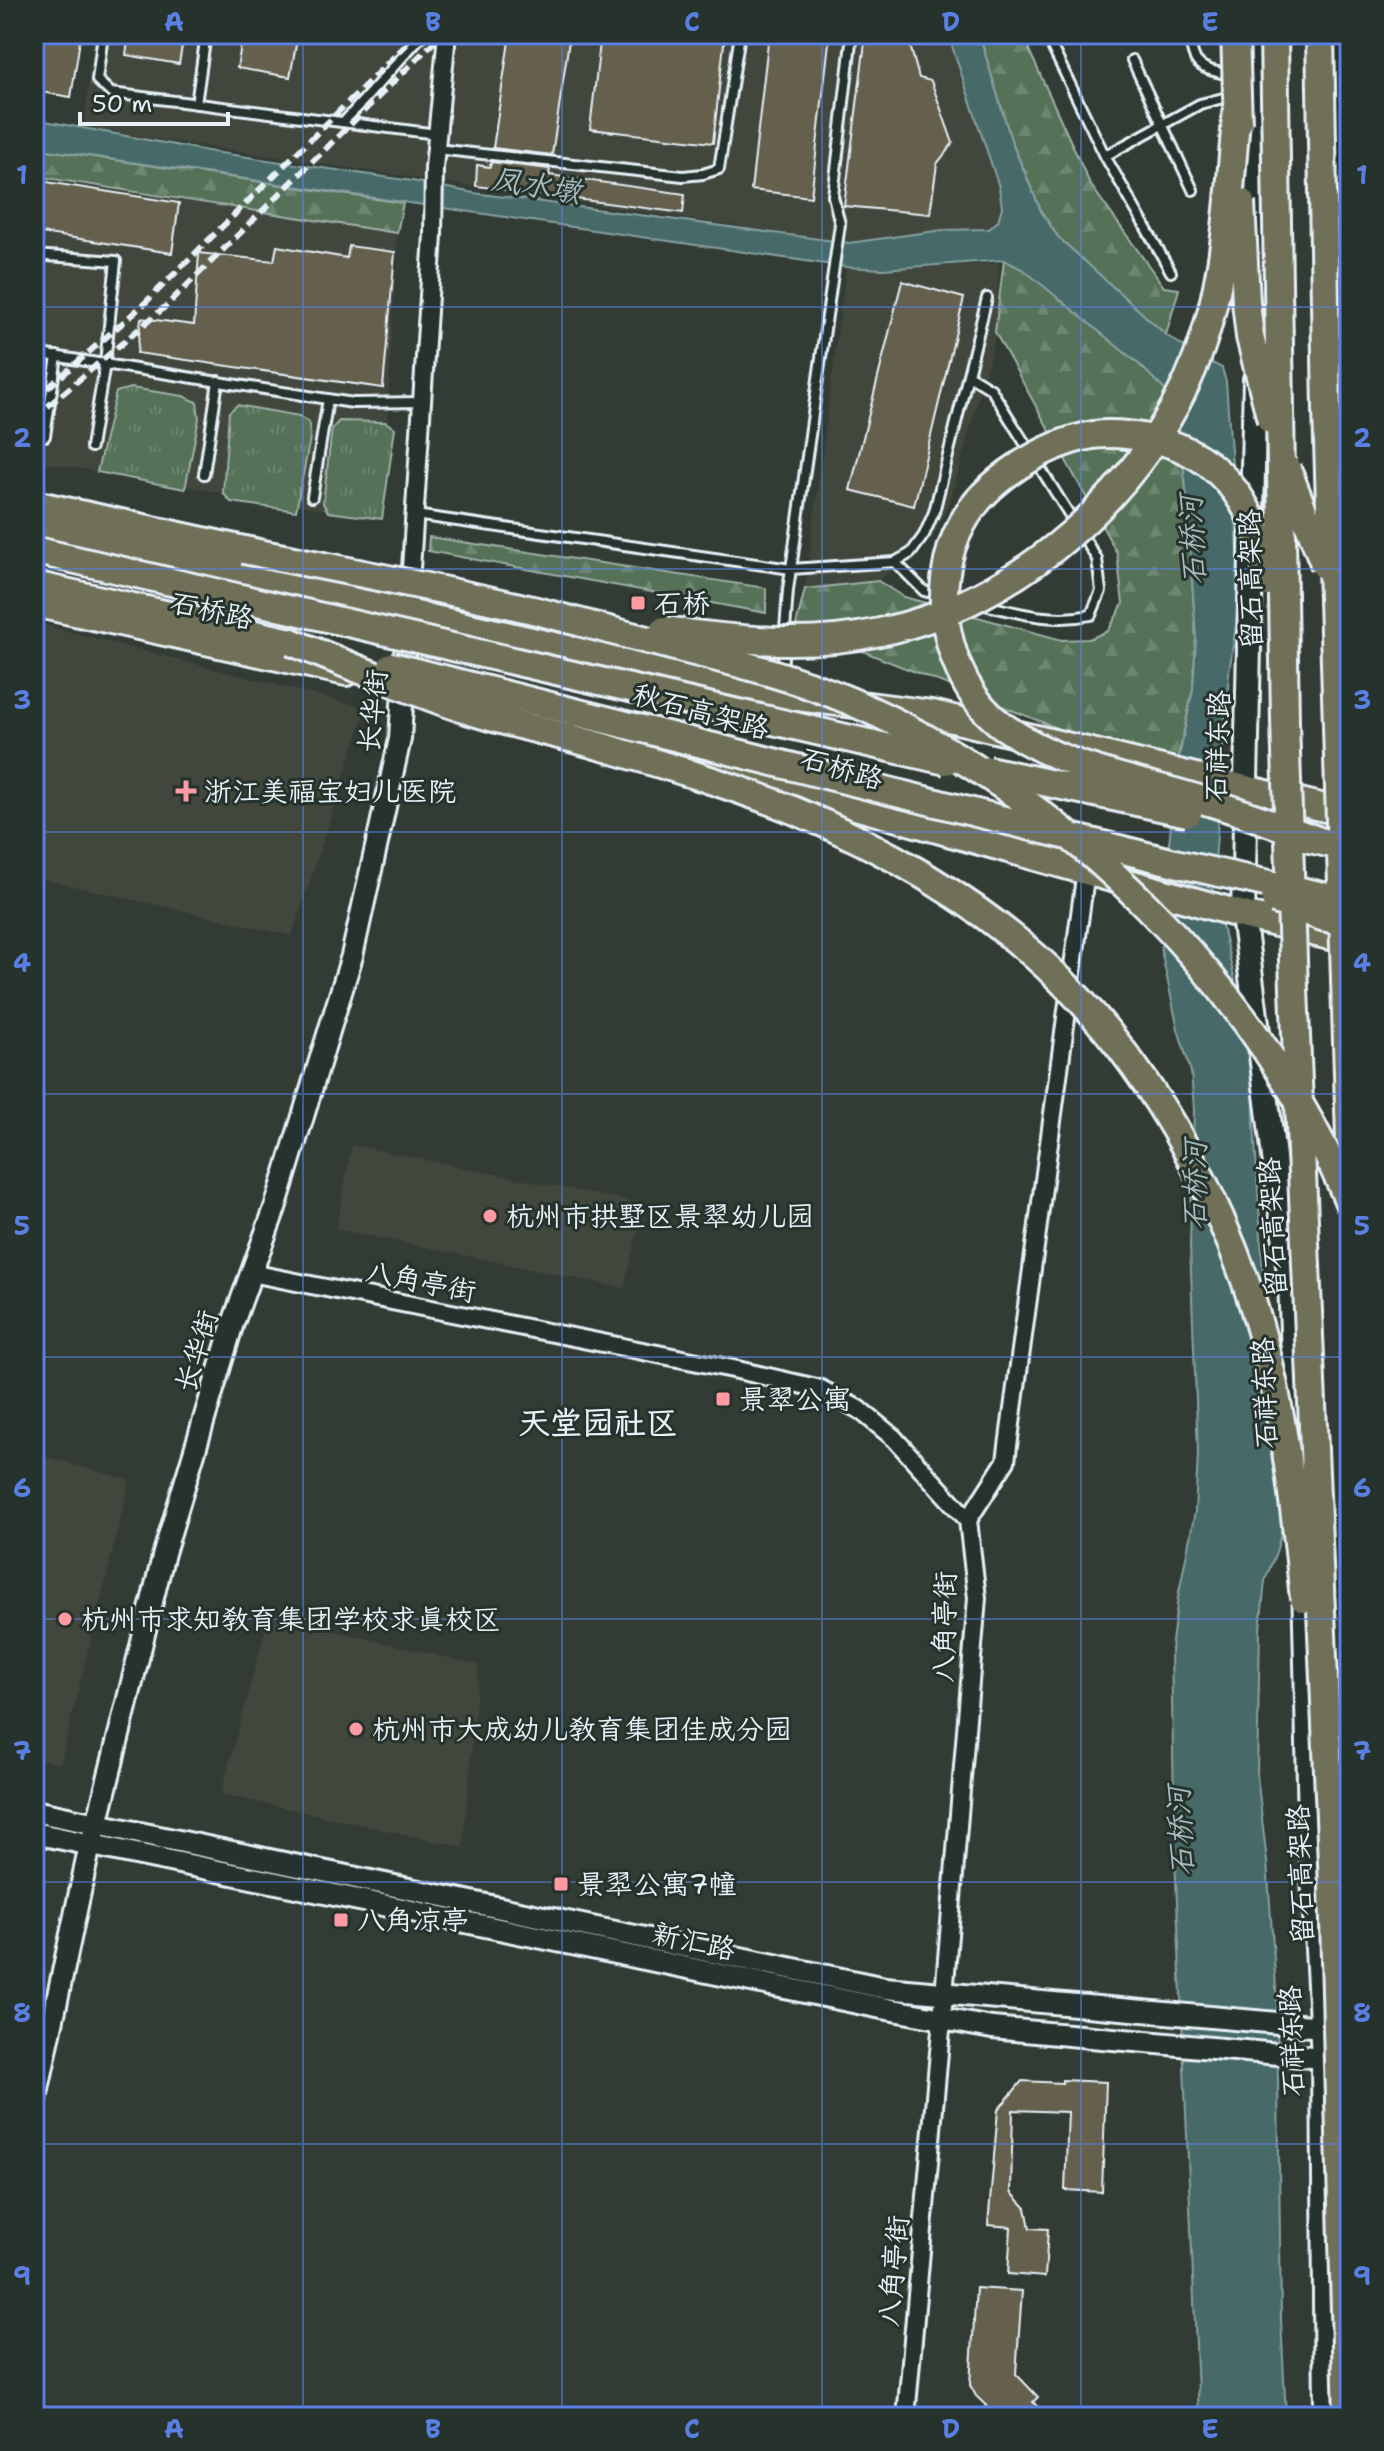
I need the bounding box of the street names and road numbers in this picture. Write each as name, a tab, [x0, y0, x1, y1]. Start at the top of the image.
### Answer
street label: 留石高架路	[1230, 509, 1270, 649]
street label: 石桥路	[167, 583, 257, 637]
street label: 长华街	[349, 667, 395, 755]
street label: 秋石高架路	[628, 675, 774, 747]
street label: 石祥东路	[1196, 689, 1238, 803]
street label: 石桥路	[796, 738, 888, 798]
street label: 留石高架路	[1249, 1156, 1295, 1298]
street label: 八角亭街	[362, 1252, 480, 1310]
street label: 长华街	[166, 1305, 226, 1397]
street label: 石祥东路	[1243, 1336, 1285, 1450]
street label: 八角亭街	[924, 1571, 964, 1683]
street label: 留石高架路	[1279, 1803, 1321, 1945]
street label: 新汇路	[649, 1914, 739, 1968]
street label: 石祥东路	[1270, 1984, 1312, 2098]
street label: 八角亭街	[869, 2214, 917, 2328]

